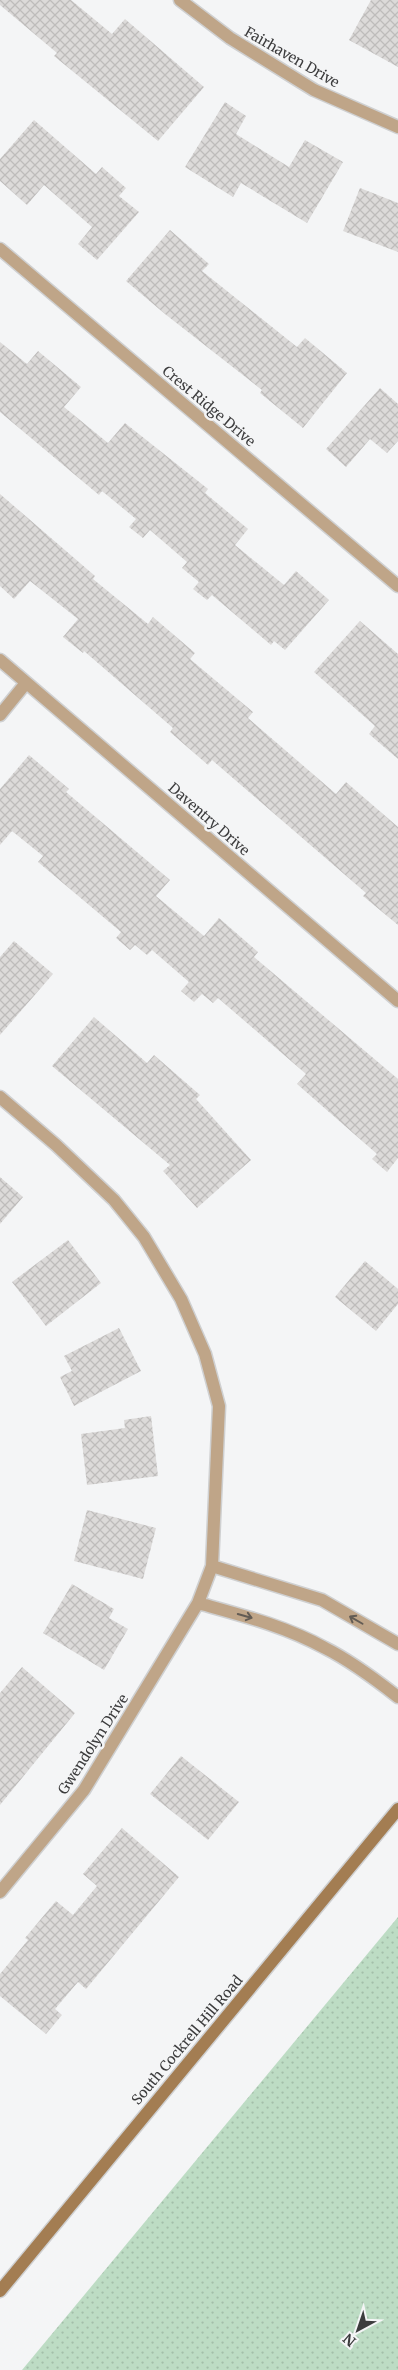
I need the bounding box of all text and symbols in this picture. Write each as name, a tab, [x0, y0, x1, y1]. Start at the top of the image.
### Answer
street label: Fairhaven Drive	[241, 23, 343, 91]
street label: Crest Ridge Drive	[159, 362, 259, 450]
street label: Daventry Drive	[165, 779, 253, 859]
one-way arrow	[237, 1612, 253, 1621]
one-way arrow	[349, 1614, 363, 1624]
street label: Gwendolyn Drive	[54, 1690, 132, 1798]
street label: South Cockrell Hill Road	[128, 1971, 247, 2108]
north arrow	[333, 2305, 383, 2355]
text: N	[340, 2330, 360, 2350]

